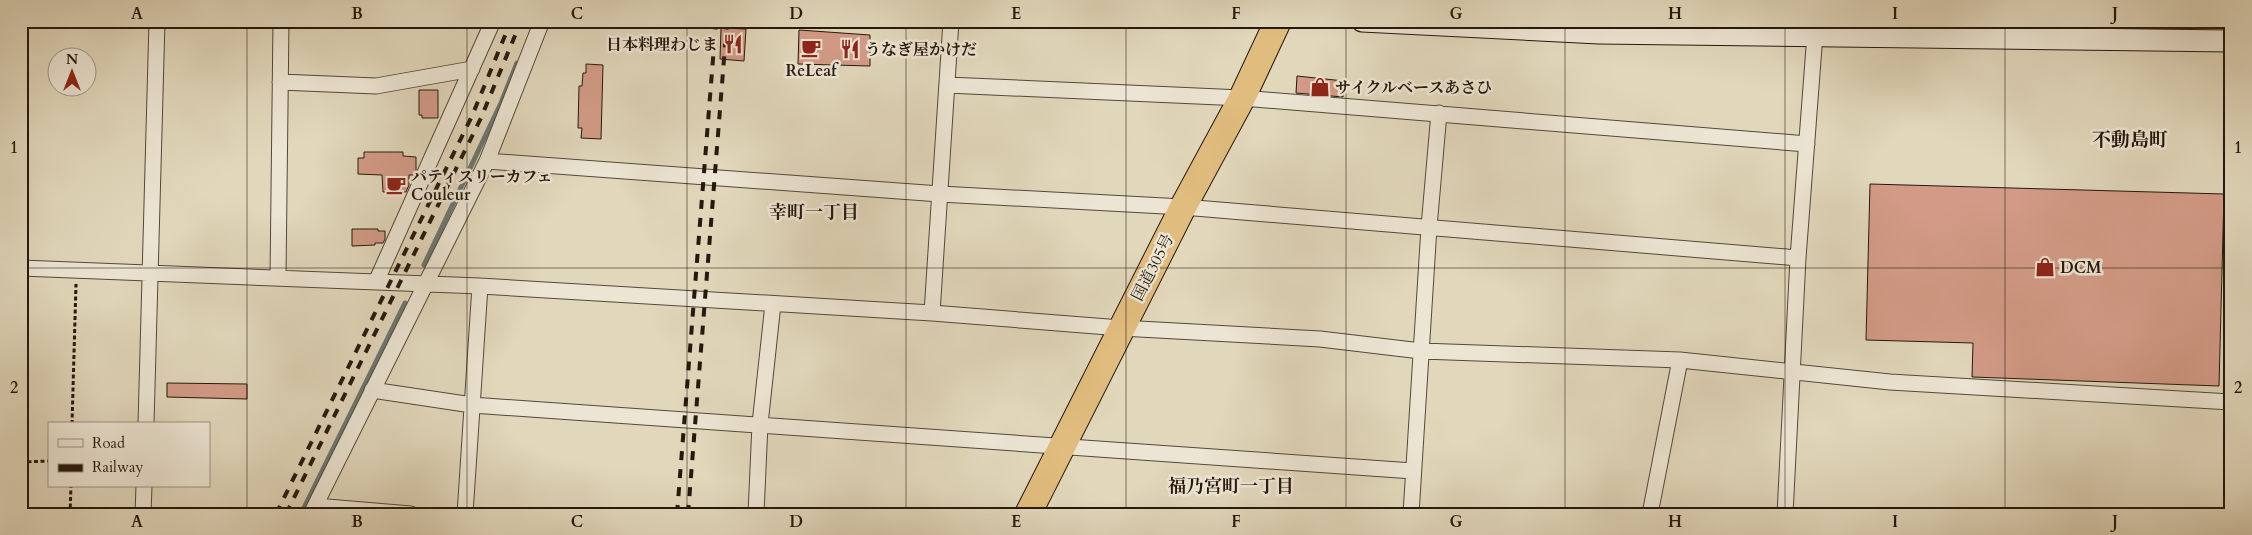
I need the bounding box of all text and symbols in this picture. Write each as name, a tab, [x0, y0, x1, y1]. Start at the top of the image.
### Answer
text: A	[131, 3, 143, 25]
text: B	[351, 3, 363, 25]
text: C	[571, 3, 583, 25]
text: D	[789, 3, 803, 25]
text: E	[1011, 3, 1021, 25]
text: F	[1231, 3, 1241, 25]
text: G	[1449, 3, 1463, 25]
text: H	[1668, 3, 1682, 25]
text: I	[1892, 3, 1898, 25]
text: J	[2110, 3, 2118, 25]
restaurant icon: 日本料理わじま	[722, 33, 744, 55]
place label: 日本料理わじま	[606, 34, 718, 56]
cafe icon: ReLeaf	[800, 37, 822, 59]
restaurant icon: うなぎ屋かけだ	[839, 38, 861, 60]
place label: うなぎ屋かけだ	[865, 39, 977, 61]
north arrow	[48, 48, 98, 98]
text: N	[66, 50, 78, 69]
place label: ReLeaf	[785, 60, 839, 82]
shop icon: サイクルベースあさひ	[1309, 76, 1331, 98]
place label: サイクルベースあさひ	[1335, 77, 1492, 99]
district label: 不動島町	[2092, 127, 2168, 153]
text: 1	[10, 137, 18, 159]
text: 1	[2234, 137, 2242, 159]
place label: パティスリーカフェ Couleur	[411, 166, 553, 206]
cafe icon: パティスリーカフェ Couleur	[385, 174, 407, 196]
district label: 幸町一丁目	[769, 200, 859, 225]
street label: 国道305号	[1127, 230, 1179, 305]
shop icon: DCM	[2034, 256, 2056, 278]
place label: DCM	[2060, 257, 2102, 279]
text: 2	[10, 377, 18, 399]
text: 2	[2234, 377, 2242, 399]
legend	[48, 422, 210, 488]
text: Road	[92, 433, 125, 453]
text: Railway	[92, 457, 143, 477]
district label: 福乃宮町一丁目	[1168, 474, 1294, 499]
text: A	[131, 511, 143, 533]
text: B	[351, 511, 363, 533]
text: C	[571, 511, 583, 533]
text: D	[789, 511, 803, 533]
text: E	[1011, 511, 1021, 533]
text: F	[1231, 511, 1241, 533]
text: G	[1449, 511, 1463, 533]
text: H	[1668, 511, 1682, 533]
text: I	[1892, 511, 1898, 533]
text: J	[2110, 511, 2118, 533]

